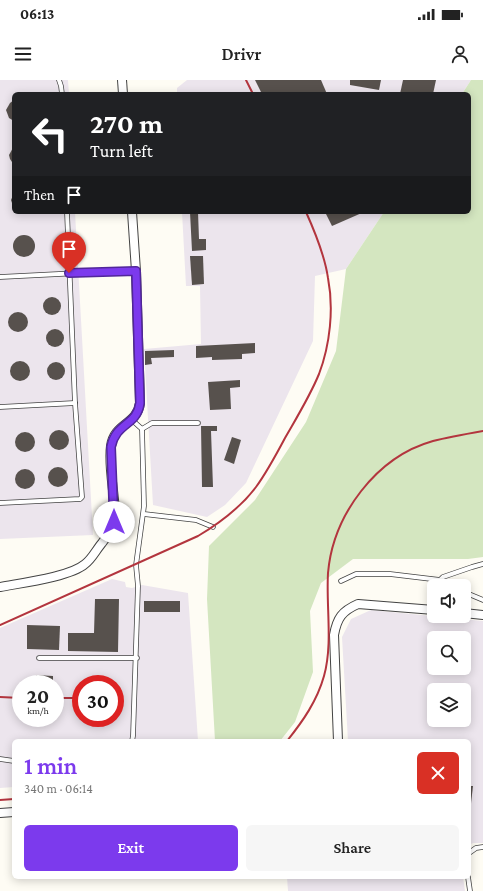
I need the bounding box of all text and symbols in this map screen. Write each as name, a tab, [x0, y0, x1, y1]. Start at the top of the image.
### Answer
text: 06:13	[20, 6, 54, 22]
icon: menu	[12, 43, 34, 65]
icon: person	[449, 43, 471, 65]
text: Drivr	[222, 44, 261, 64]
icon: left	[24, 108, 76, 160]
text: 270 m	[90, 108, 163, 139]
text: Turn left	[90, 141, 153, 161]
icon: arrive	[63, 184, 85, 206]
text: Then	[24, 187, 55, 203]
pin	[52, 232, 86, 273]
icon: arrive	[58, 238, 80, 260]
position arrow	[93, 501, 135, 543]
map controls	[427, 579, 471, 727]
button: sound	[427, 579, 471, 623]
button: search	[427, 631, 471, 675]
speed limit sign: 30	[72, 675, 124, 727]
button: layers	[427, 683, 471, 727]
text: 20	[27, 685, 49, 707]
text: km/h	[27, 705, 49, 716]
text: 1 min	[24, 752, 77, 779]
button: close	[417, 752, 459, 794]
text: 340 m · 06:14	[24, 781, 93, 796]
button: Exit	[24, 825, 238, 871]
button: Share	[246, 825, 459, 871]

